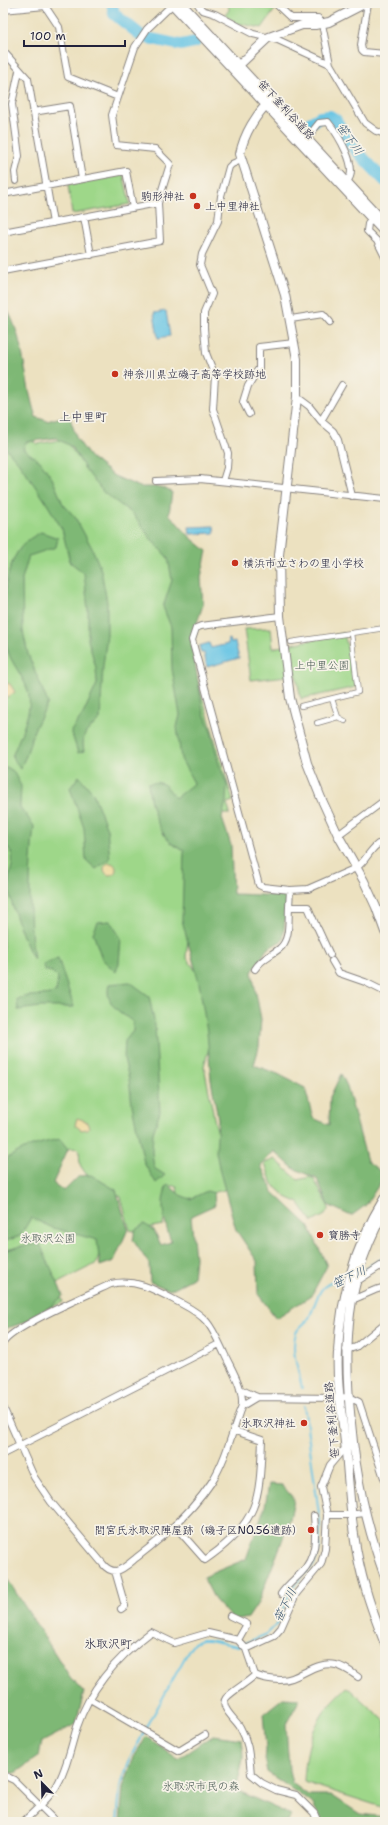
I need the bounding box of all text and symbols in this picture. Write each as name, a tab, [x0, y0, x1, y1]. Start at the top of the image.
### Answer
scale bar	[24, 22, 125, 48]
text: 100 m	[30, 28, 66, 44]
street label: 笹下釜利谷道路	[254, 77, 318, 143]
water label: 笹下川	[333, 120, 367, 158]
place label: 駒形神社	[141, 189, 185, 204]
marker: 駒形神社	[188, 191, 198, 201]
place label: 上中里神社	[205, 199, 260, 214]
marker: 上中里神社	[192, 201, 202, 211]
place label: 神奈川県立磯子高等学校跡地	[123, 367, 266, 382]
marker: 神奈川県立磯子高等学校跡地	[110, 369, 120, 379]
district label: 上中里町	[59, 409, 107, 425]
place label: 横浜市立さわの里小学校	[243, 556, 364, 571]
marker: 横浜市立さわの里小学校	[230, 558, 240, 568]
park label: 上中里公園	[295, 658, 350, 673]
place label: 寶勝寺	[328, 1228, 361, 1243]
marker: 寶勝寺	[315, 1230, 325, 1240]
park label: 氷取沢公園	[21, 1231, 76, 1246]
water label: 笹下川	[329, 1262, 369, 1292]
street label: 笹下釜利谷道路	[321, 1381, 343, 1459]
place label: 氷取沢神社	[241, 1416, 296, 1431]
marker: 氷取沢神社	[299, 1418, 309, 1428]
place label: 間宮氏氷取沢陣屋跡（磯子区NO.56遺跡）	[95, 1523, 303, 1538]
marker: 間宮氏氷取沢陣屋跡（磯子区NO.56遺跡）	[306, 1525, 316, 1535]
water label: 笹下川	[270, 1585, 300, 1625]
district label: 氷取沢町	[84, 1636, 132, 1652]
north arrow	[22, 1763, 62, 1803]
text: N	[31, 1766, 45, 1783]
park label: 氷取沢市民の森	[163, 1779, 240, 1794]

